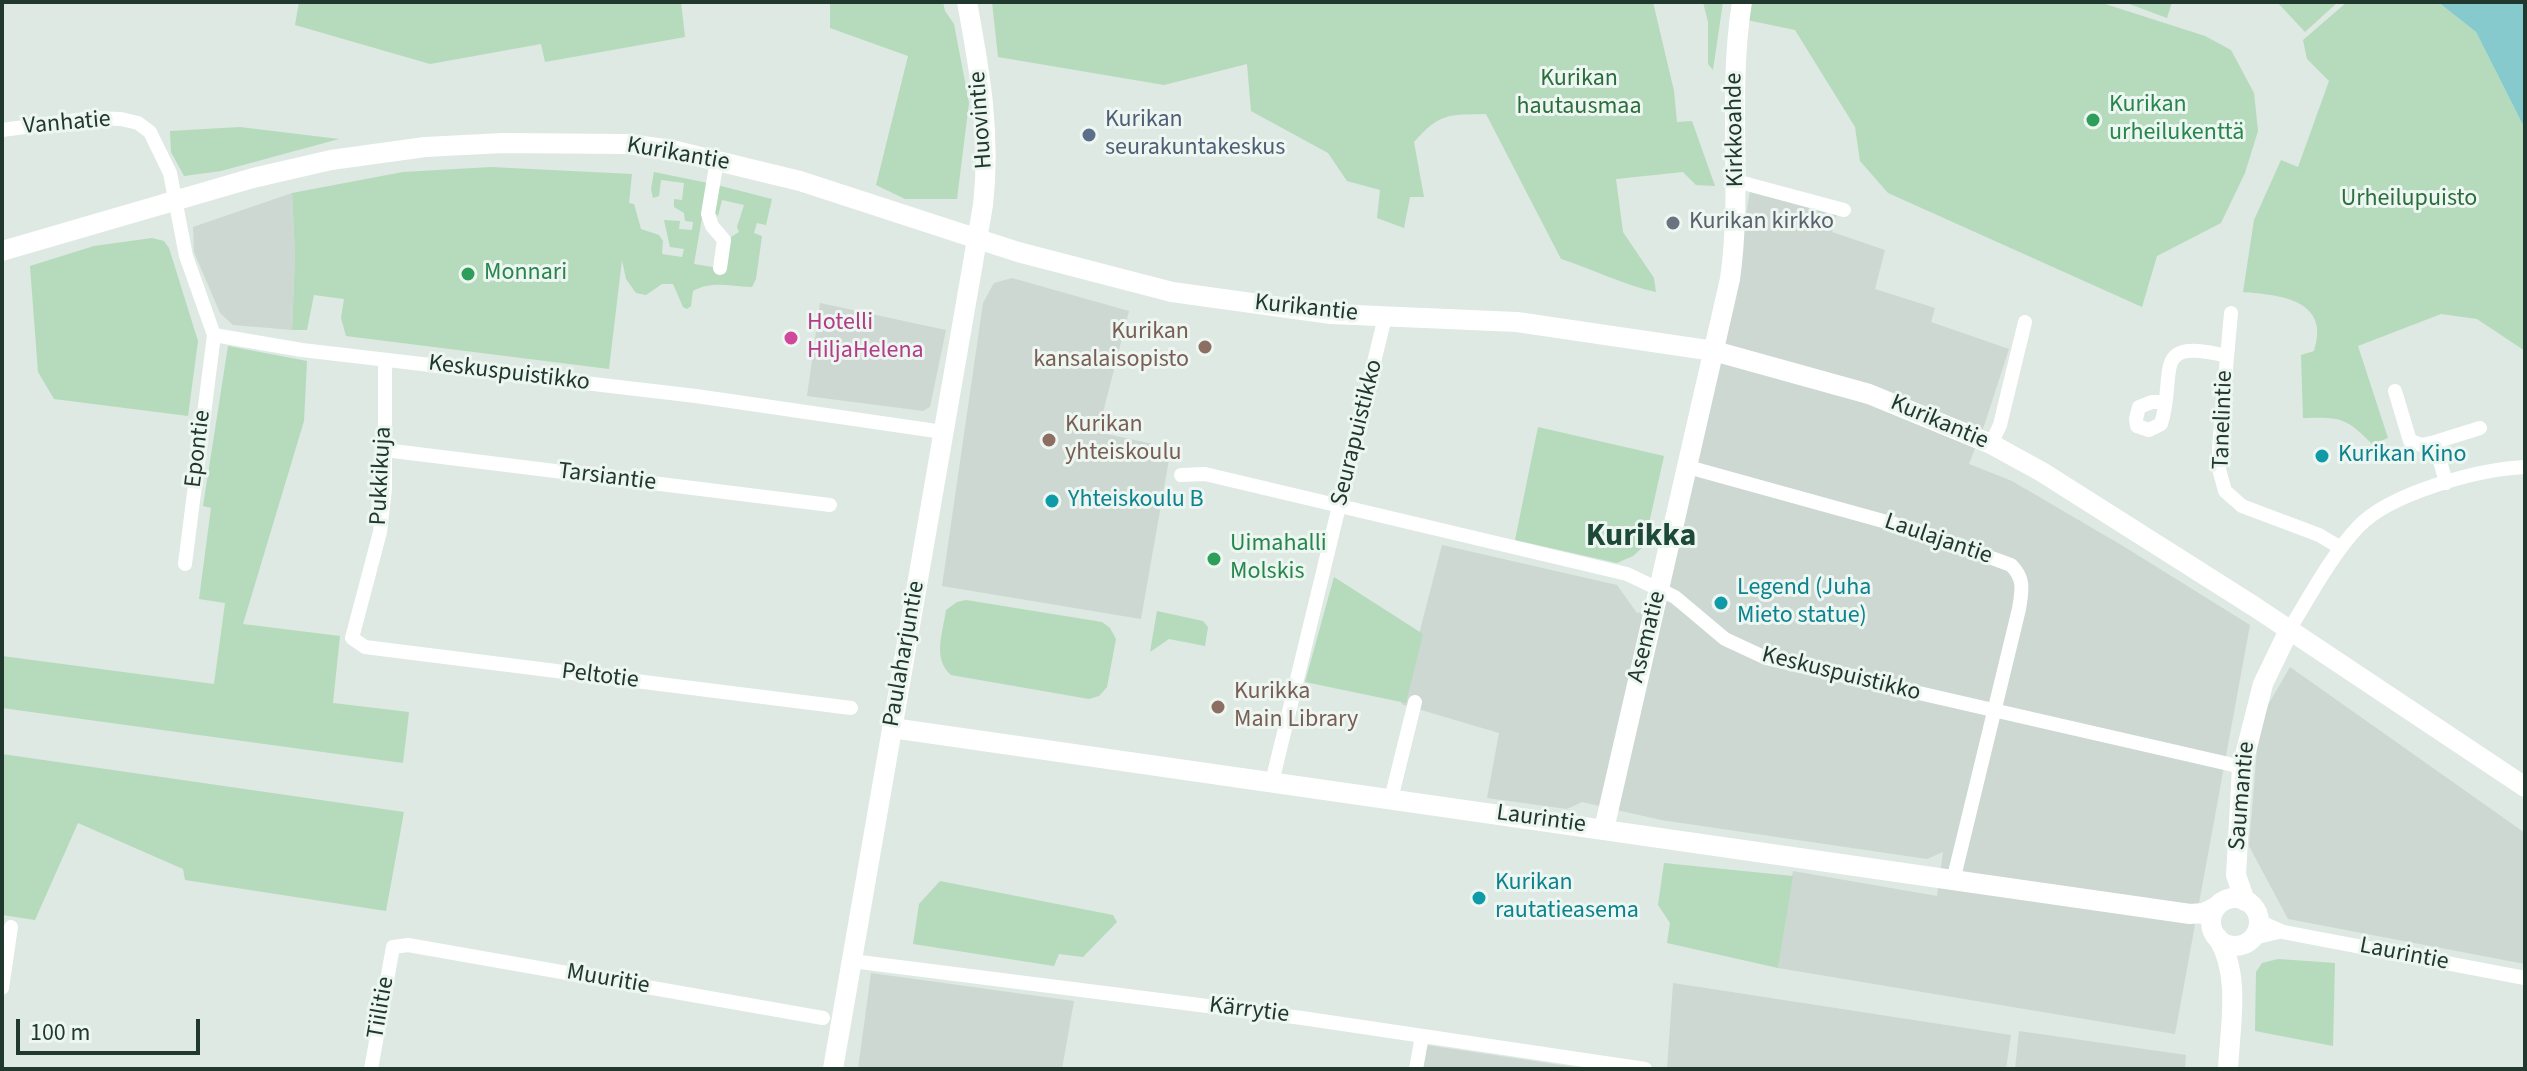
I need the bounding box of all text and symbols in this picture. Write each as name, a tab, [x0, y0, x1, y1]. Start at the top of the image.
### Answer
park label: Kurikan hautausmaa	[1516, 66, 1642, 122]
street label: Huovintie	[964, 70, 1000, 170]
street label: Kirkkoahde	[1721, 73, 1751, 187]
place label: Kurikan urheilukenttä	[2109, 92, 2244, 148]
street label: Vanhatie	[22, 106, 112, 142]
place label: Kurikan seurakuntakeskus	[1105, 107, 1285, 163]
marker: Kurikan urheilukenttä	[2084, 111, 2102, 129]
marker: Kurikan seurakuntakeskus	[1080, 126, 1098, 144]
street label: Kurikantie	[624, 132, 732, 178]
park label: Urheilupuisto	[2341, 186, 2477, 214]
place label: Kurikan kirkko	[1689, 209, 1834, 237]
marker: Kurikan kirkko	[1664, 214, 1682, 232]
place label: Monnari	[484, 260, 567, 288]
marker: Monnari	[459, 265, 477, 283]
street label: Kurikantie	[1253, 289, 1359, 329]
place label: Hotelli HiljaHelena	[807, 310, 924, 366]
place label: Kurikan kansalaisopisto	[1033, 319, 1189, 375]
marker: Hotelli HiljaHelena	[782, 329, 800, 347]
marker: Kurikan kansalaisopisto	[1196, 338, 1214, 356]
street label: Keskuspuistikko	[427, 350, 591, 398]
street label: Seurapuistikko	[1326, 357, 1390, 509]
street label: Tanelintie	[2208, 370, 2240, 470]
street label: Kurikantie	[1886, 389, 1992, 457]
street label: Epontie	[180, 409, 218, 489]
place label: Kurikan yhteiskoulu	[1065, 412, 1182, 468]
street label: Pukkikuja	[365, 426, 399, 526]
marker: Kurikan yhteiskoulu	[1040, 431, 1058, 449]
place label: Kurikan Kino	[2338, 442, 2466, 470]
marker: Kurikan Kino	[2313, 447, 2331, 465]
street label: Tarsiantie	[556, 458, 658, 498]
place label: Yhteiskoulu B	[1068, 487, 1204, 515]
marker: Yhteiskoulu B	[1043, 492, 1061, 510]
street label: Laulajantie	[1880, 508, 1996, 572]
district label: Kurikka	[1586, 519, 1696, 557]
place label: Uimahalli Molskis	[1230, 531, 1327, 587]
marker: Uimahalli Molskis	[1205, 550, 1223, 568]
place label: Legend (Juha Mieto statue)	[1737, 575, 1871, 631]
street label: Paulaharjuntie	[878, 579, 932, 729]
street label: Asematie	[1623, 588, 1673, 686]
marker: Legend (Juha Mieto statue)	[1712, 594, 1730, 612]
street label: Keskuspuistikko	[1759, 641, 1923, 709]
street label: Peltotie	[560, 658, 640, 696]
place label: Kurikka Main Library	[1234, 679, 1358, 735]
marker: Kurikka Main Library	[1209, 698, 1227, 716]
street label: Saumantie	[2224, 740, 2262, 852]
street label: Laurintie	[1494, 799, 1588, 841]
place label: Kurikan rautatieasema	[1495, 870, 1639, 926]
marker: Kurikan rautatieasema	[1470, 889, 1488, 907]
street label: Laurintie	[2357, 932, 2451, 978]
street label: Muuritie	[564, 959, 652, 1001]
street label: Tiilitie	[362, 975, 402, 1041]
street label: Kärrytie	[1207, 992, 1291, 1030]
scale bar	[20, 1003, 204, 1053]
text: 100 m	[30, 1015, 90, 1050]

